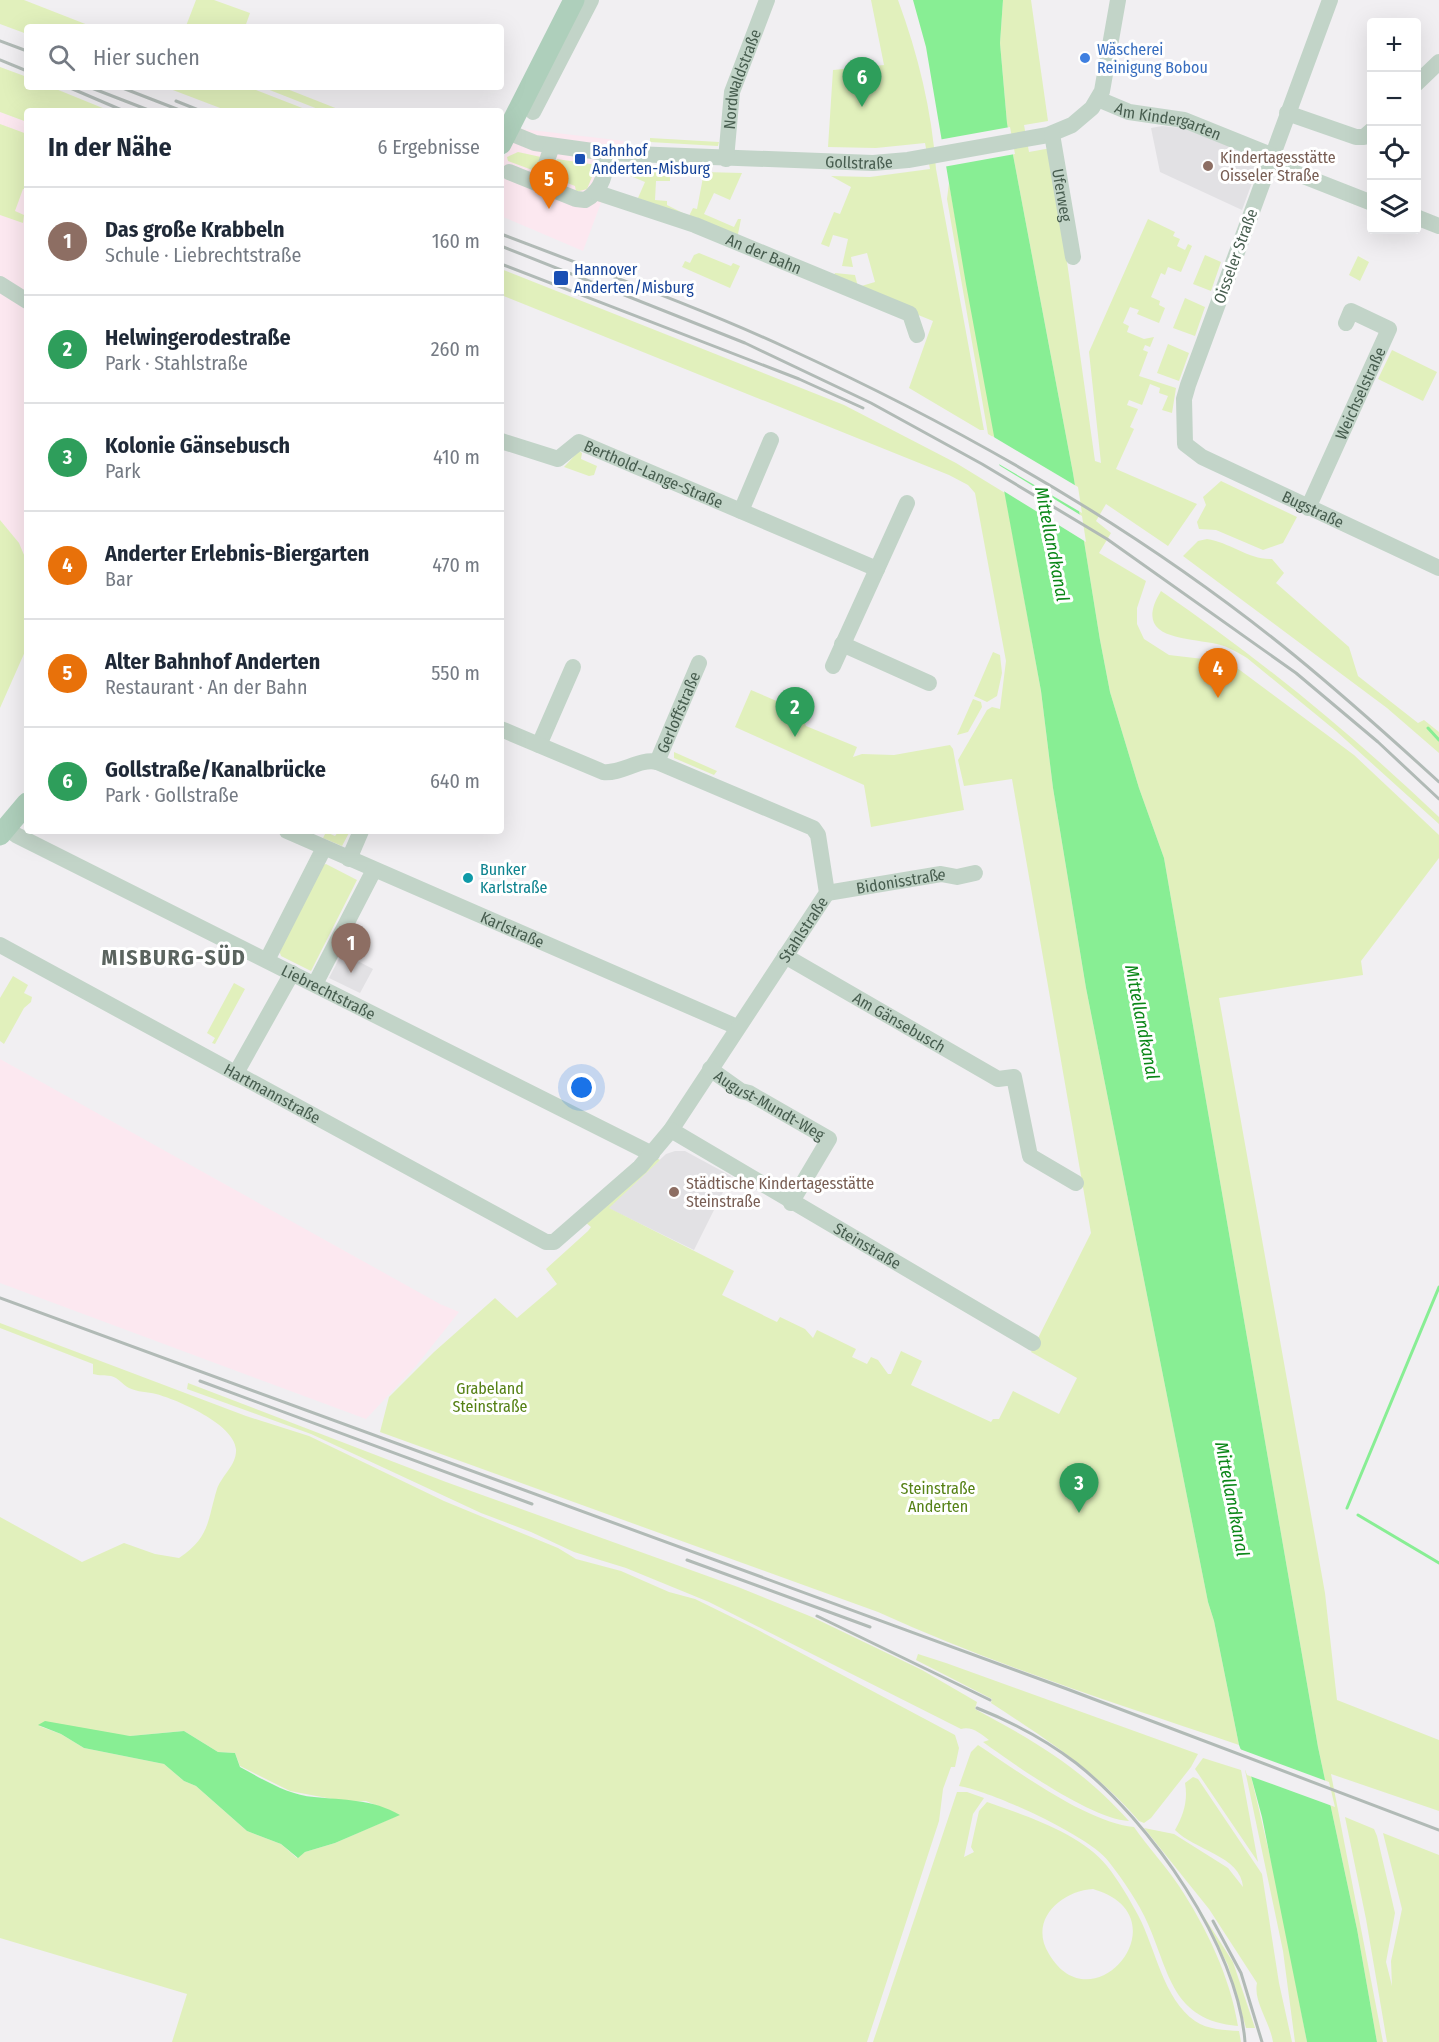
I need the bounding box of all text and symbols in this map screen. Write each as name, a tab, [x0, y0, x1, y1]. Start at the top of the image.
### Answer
map controls	[1367, 18, 1421, 234]
button: +	[1367, 18, 1421, 72]
search box	[24, 24, 504, 90]
street label: Nordwaldstraße	[720, 26, 765, 130]
place label: Wäscherei Reinigung Bobou	[1097, 40, 1208, 77]
icon: search	[45, 41, 78, 74]
text: Hier suchen	[93, 44, 200, 71]
marker: Wäscherei Reinigung Bobou	[1078, 51, 1092, 65]
pin: 6	[842, 57, 882, 107]
button: −	[1367, 72, 1421, 126]
street label: Am Kindergarten	[1112, 98, 1224, 144]
button: locate	[1367, 126, 1421, 180]
text: In der Nähe	[48, 132, 172, 163]
text: 6 Ergebnisse	[378, 135, 480, 159]
place label: Bahnhof Anderten-Misburg	[592, 141, 711, 178]
place label: Kindertagesstätte Oisseler Straße	[1220, 148, 1336, 185]
marker: Bahnhof Anderten-Misburg	[573, 152, 587, 166]
street label: Gollstraße	[825, 152, 894, 173]
marker: Kindertagesstätte Oisseler Straße	[1201, 159, 1215, 173]
pin: 5	[530, 160, 568, 209]
street label: Uferweg	[1048, 167, 1076, 224]
button: layers	[1367, 180, 1421, 234]
street label: Oisseler Straße	[1210, 206, 1261, 306]
text: Das große Krabbeln	[105, 216, 285, 243]
text: 1	[63, 229, 72, 253]
text: 160 m	[432, 229, 480, 253]
street label: An der Bahn	[723, 230, 804, 278]
text: Schule · Liebrechtstraße	[105, 243, 301, 267]
place label: Hannover Anderten/Misburg	[574, 260, 694, 297]
marker: Hannover Anderten/Misburg	[552, 269, 570, 287]
text: Helwingerodestraße	[105, 324, 291, 351]
text: 2	[63, 337, 72, 361]
text: 260 m	[431, 337, 480, 361]
street label: Weichselstraße	[1331, 344, 1390, 443]
text: Park · Stahlstraße	[105, 351, 248, 375]
text: Kolonie Gänsebusch	[105, 432, 290, 459]
street label: Berthold-Lange-Straße	[581, 436, 726, 512]
text: 3	[63, 445, 72, 469]
text: 410 m	[433, 445, 480, 469]
text: Park	[105, 459, 141, 483]
water label: Mittellandkanal	[1030, 485, 1074, 604]
street label: Bugstraße	[1279, 487, 1347, 532]
text: Anderter Erlebnis-Biergarten	[105, 540, 369, 567]
text: 4	[62, 553, 73, 577]
text: 470 m	[432, 553, 480, 577]
text: Bar	[105, 567, 133, 591]
text: Alter Bahnhof Anderten	[105, 648, 320, 675]
pin: 4	[1198, 648, 1238, 698]
text: 5	[63, 661, 72, 685]
text: 550 m	[431, 661, 480, 685]
street label: Gerloffstraße	[653, 669, 704, 756]
text: Restaurant · An der Bahn	[105, 675, 307, 699]
pin: 2	[776, 688, 814, 737]
text: Gollstraße/Kanalbrücke	[105, 756, 326, 783]
text: 6	[62, 769, 73, 793]
text: 640 m	[430, 769, 480, 793]
text: Park · Gollstraße	[105, 783, 239, 807]
place label: Bunker Karlstraße	[480, 860, 548, 897]
street label: Bidonisstraße	[855, 865, 947, 898]
marker: Bunker Karlstraße	[461, 871, 475, 885]
street label: Stahlstraße	[775, 893, 832, 966]
street label: Karlstraße	[478, 908, 547, 952]
pin: 1	[332, 924, 370, 973]
district label: MISBURG-SÜD	[102, 944, 246, 971]
street label: Liebrechtstraße	[278, 961, 379, 1024]
water label: Mittellandkanal	[1120, 963, 1164, 1082]
street label: Am Gänsebusch	[849, 988, 949, 1057]
street label: Hartmannstraße	[221, 1060, 324, 1127]
street label: August-Mundt-Weg	[711, 1066, 828, 1145]
your location	[567, 1073, 596, 1102]
place label: Städtische Kindertagesstätte Steinstraße	[686, 1174, 874, 1211]
marker: Städtische Kindertagesstätte Steinstraße	[667, 1185, 681, 1199]
street label: Steinstraße	[830, 1219, 904, 1273]
park label: Grabeland Steinstraße	[453, 1379, 527, 1416]
water label: Mittellandkanal	[1210, 1440, 1254, 1559]
pin: 3	[1060, 1464, 1098, 1513]
park label: Steinstraße Anderten	[901, 1479, 975, 1516]

